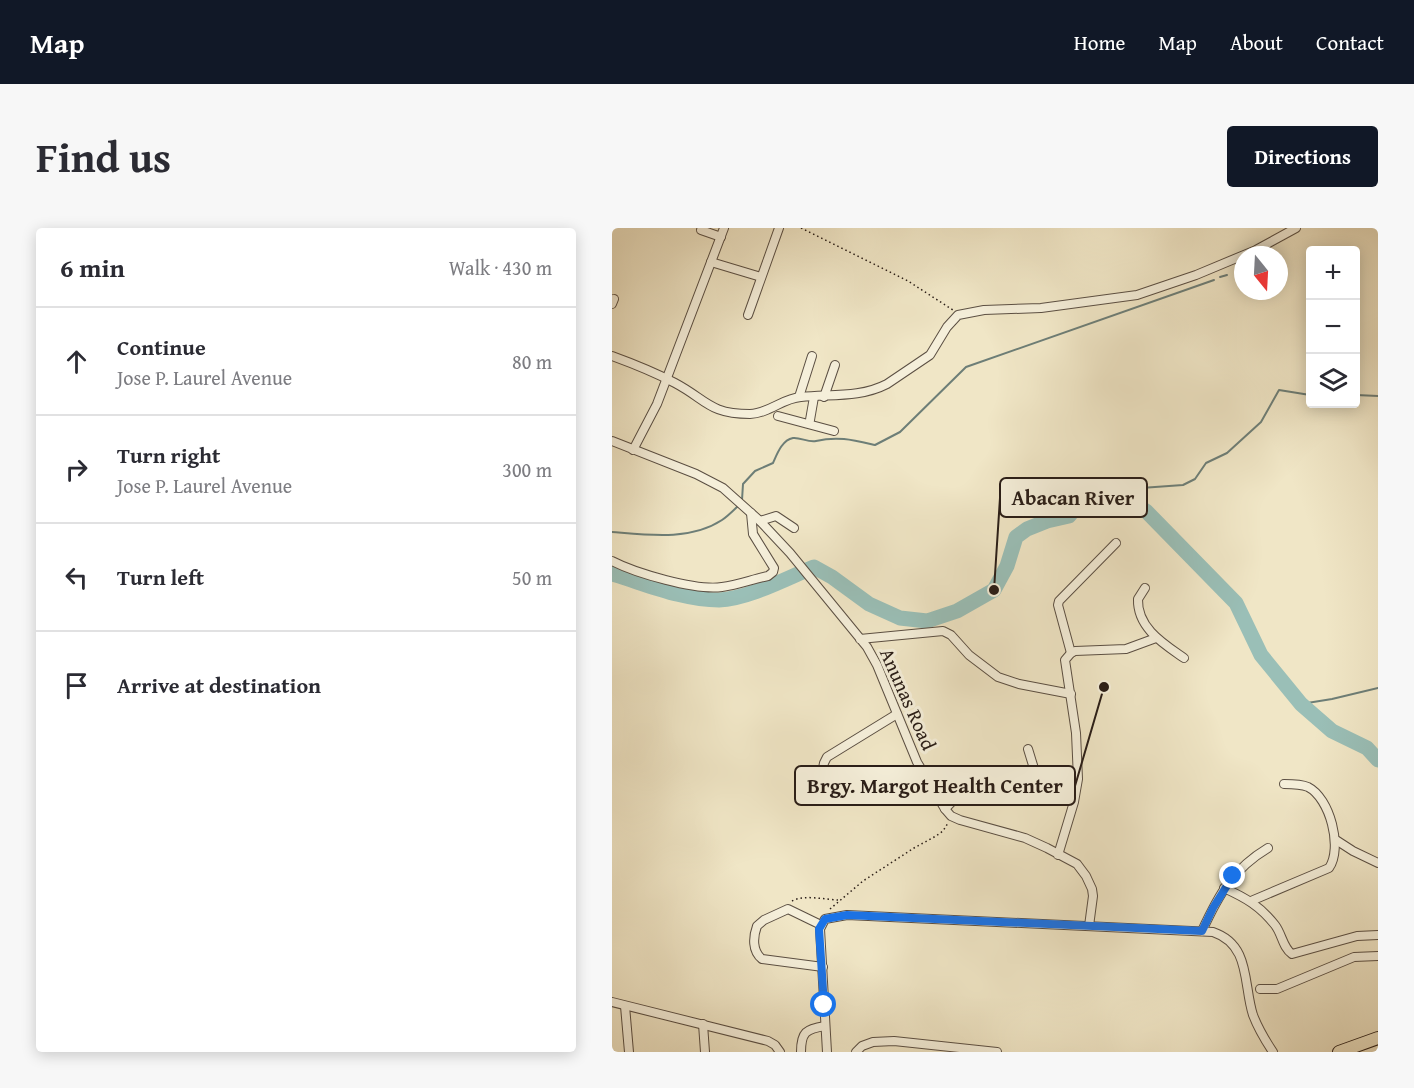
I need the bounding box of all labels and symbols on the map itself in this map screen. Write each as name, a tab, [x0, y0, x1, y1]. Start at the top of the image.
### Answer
north arrow	[1234, 246, 1288, 300]
callout: Abacan River	[1000, 478, 1147, 517]
text: Abacan River	[1012, 482, 1135, 513]
street label: Anunas Road	[873, 643, 944, 755]
callout: Brgy. Margot Health Center	[795, 766, 1075, 805]
text: Brgy. Margot Health Center	[807, 770, 1063, 801]
route end	[1219, 862, 1245, 888]
route start	[810, 991, 836, 1017]

